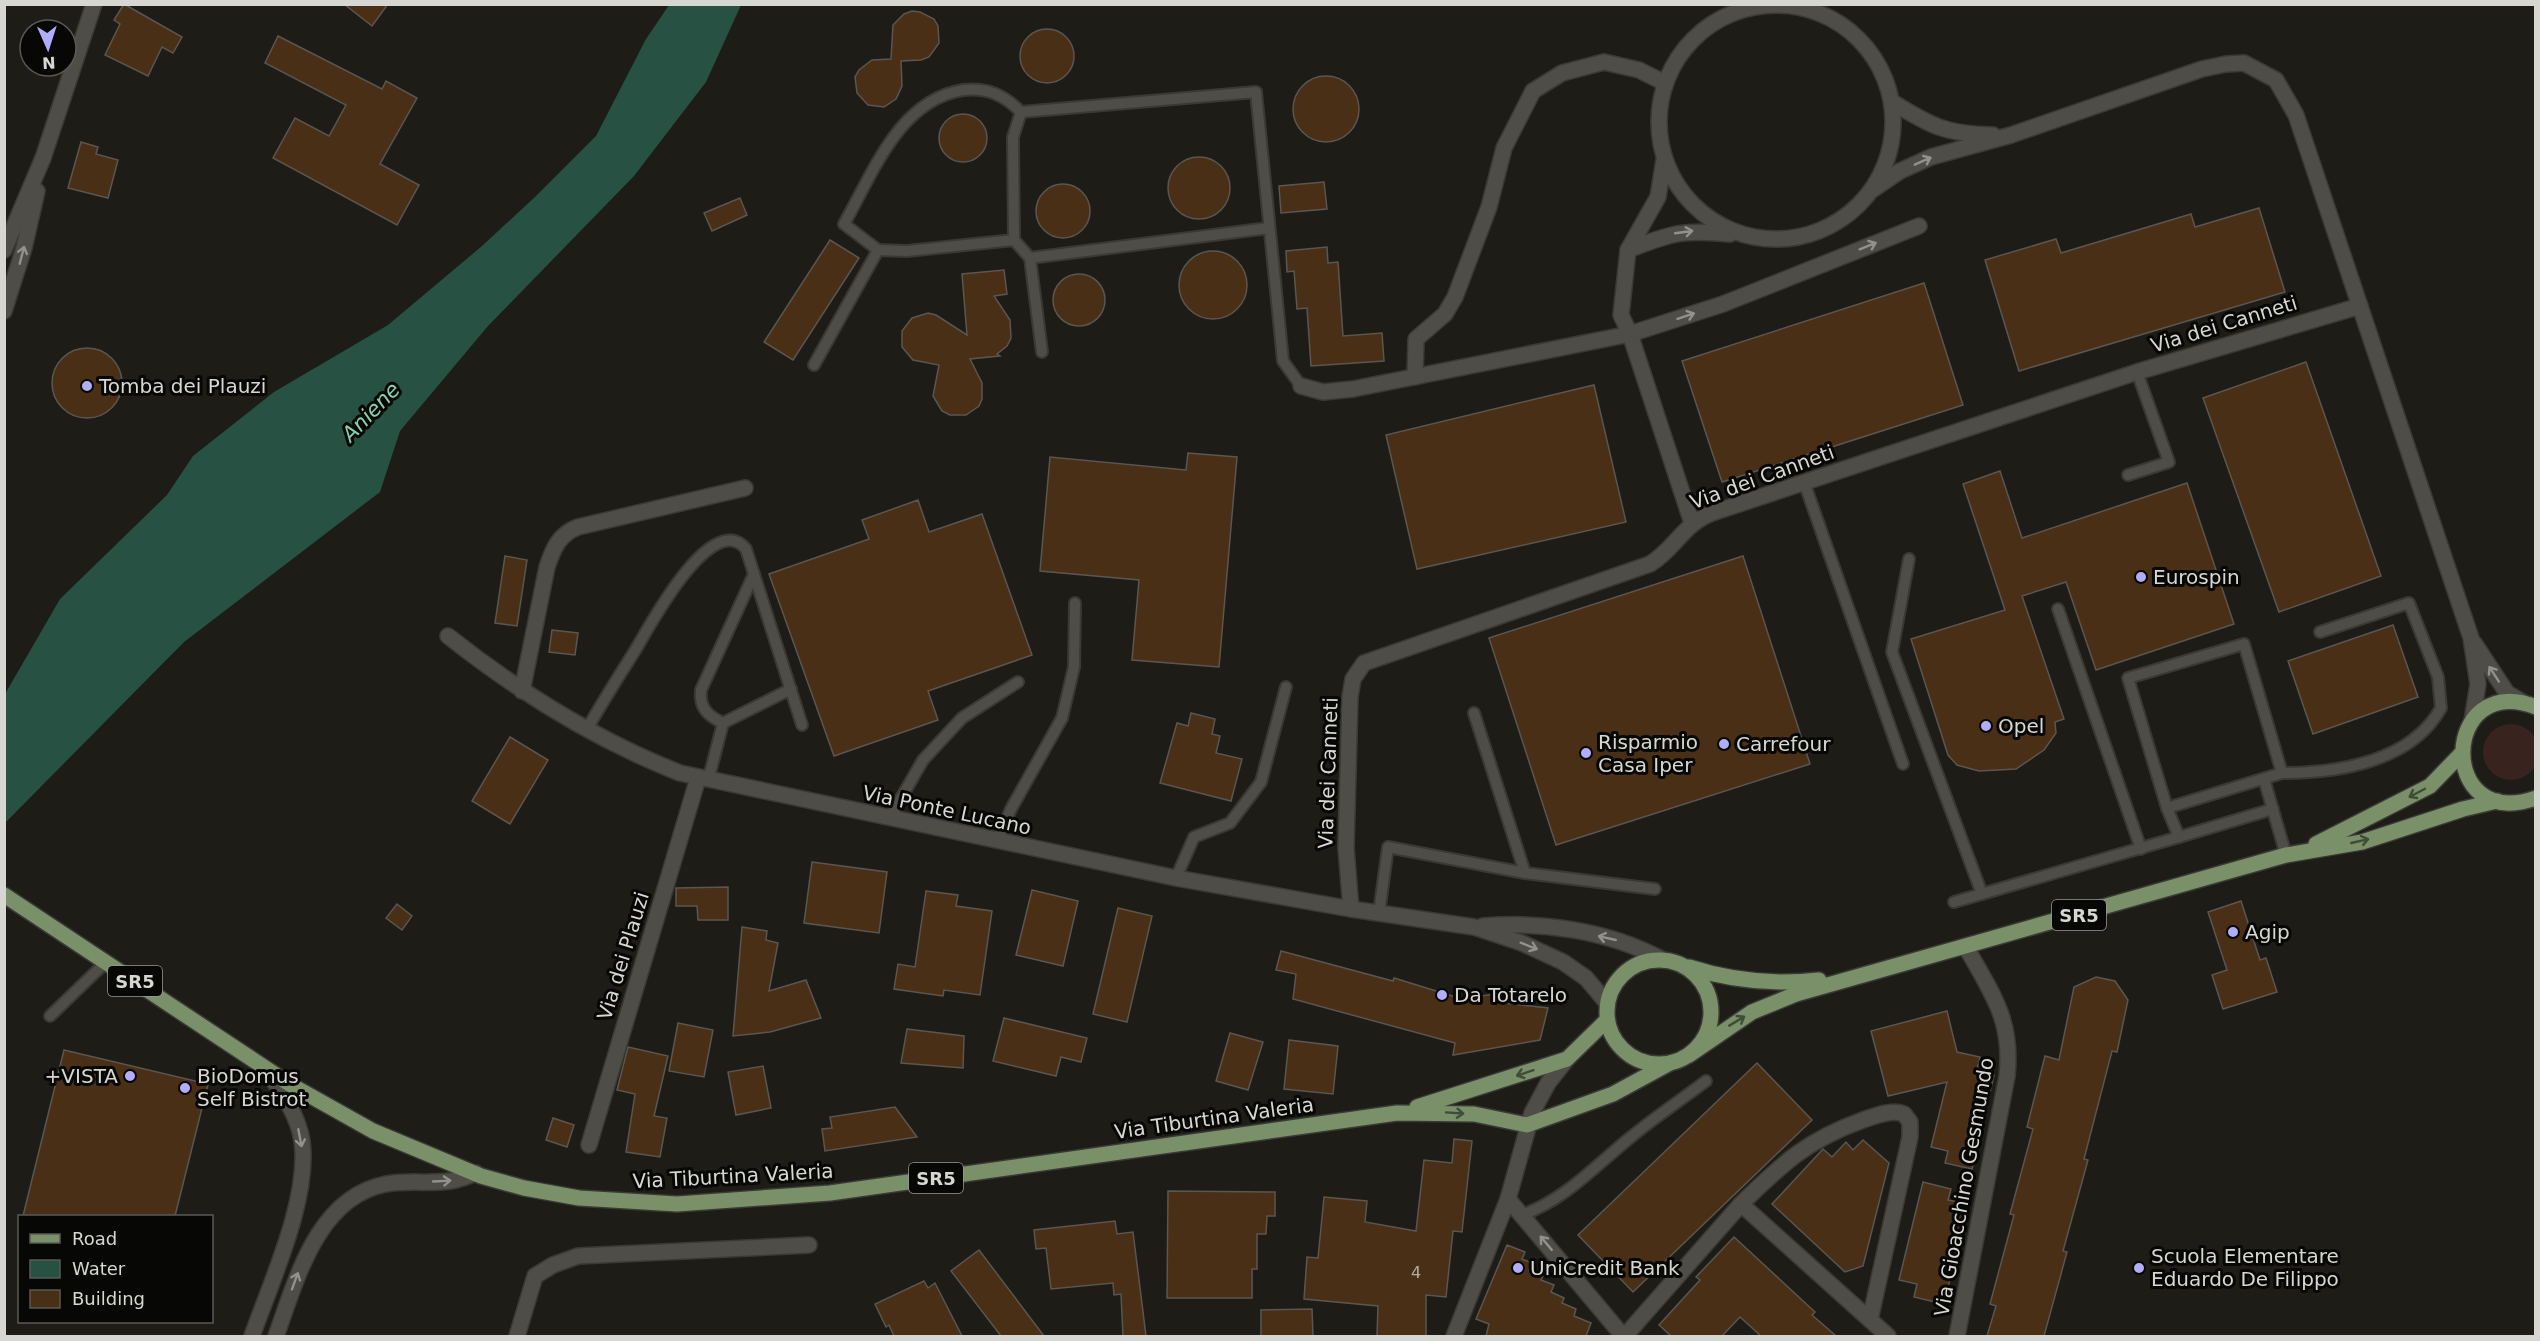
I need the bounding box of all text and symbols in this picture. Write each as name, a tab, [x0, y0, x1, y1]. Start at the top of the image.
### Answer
north arrow	[18, 18, 78, 78]
text: N	[42, 53, 56, 72]
one-way arrow	[1913, 154, 1931, 166]
one-way arrow	[1673, 227, 1693, 238]
one-way arrow	[1858, 240, 1876, 251]
one-way arrow	[17, 246, 28, 265]
street label: Via dei Canneti	[2148, 290, 2300, 358]
one-way arrow	[1676, 310, 1695, 321]
place label: Tomba dei Plauzi	[98, 374, 266, 398]
water label: Aniene	[336, 378, 405, 448]
marker: Tomba dei Plauzi	[80, 379, 94, 393]
street label: Via dei Canneti	[1687, 440, 1837, 514]
place label: Eurospin	[2153, 565, 2240, 589]
marker: Eurospin	[2134, 570, 2148, 584]
one-way arrow	[2487, 666, 2500, 683]
street label: Via dei Canneti	[1313, 697, 1343, 849]
place label: Opel	[1998, 714, 2044, 738]
marker: Opel	[1979, 719, 1993, 733]
place label: Risparmio Casa Iper	[1598, 730, 1698, 777]
place label: Carrefour	[1736, 732, 1831, 756]
marker: Carrefour	[1717, 737, 1731, 751]
marker: Risparmio Casa Iper	[1579, 746, 1593, 760]
street label: Via Ponte Lucano	[860, 780, 1034, 840]
one-way arrow	[2409, 788, 2427, 799]
one-way arrow	[2350, 835, 2370, 846]
street label: Via dei Plauzi	[592, 889, 654, 1023]
road number: SR5	[2052, 900, 2106, 930]
place label: Agip	[2245, 920, 2290, 944]
marker: Agip	[2226, 925, 2240, 939]
one-way arrow	[1598, 932, 1617, 943]
one-way arrow	[1519, 941, 1538, 952]
road number: SR5	[108, 966, 162, 996]
place label: Da Totarelo	[1454, 983, 1567, 1007]
marker: Da Totarelo	[1435, 988, 1449, 1002]
one-way arrow	[1728, 1015, 1745, 1027]
street label: Via Gioacchino Gesmundo	[1929, 1056, 1999, 1318]
place label: +VISTA	[45, 1064, 118, 1088]
place label: BioDomus Self Bistrot	[197, 1064, 307, 1111]
marker: +VISTA	[123, 1069, 137, 1083]
one-way arrow	[1516, 1069, 1535, 1080]
marker: BioDomus Self Bistrot	[178, 1081, 192, 1095]
street label: Via Tiburtina Valeria	[1113, 1092, 1315, 1144]
one-way arrow	[1444, 1108, 1464, 1119]
one-way arrow	[295, 1128, 306, 1147]
street label: Via Tiburtina Valeria	[632, 1159, 834, 1193]
road number: SR5	[909, 1163, 963, 1193]
one-way arrow	[431, 1175, 451, 1186]
legend	[18, 1215, 213, 1323]
text: Road	[72, 1228, 117, 1249]
one-way arrow	[1539, 1235, 1552, 1251]
place label: Scuola Elementare Eduardo De Filippo	[2151, 1244, 2339, 1291]
place label: UniCredit Bank	[1530, 1256, 1680, 1280]
text: Water	[72, 1258, 126, 1279]
marker: UniCredit Bank	[1511, 1261, 1525, 1275]
marker: Scuola Elementare Eduardo De Filippo	[2132, 1261, 2146, 1275]
house number: 4	[1411, 1263, 1421, 1282]
one-way arrow	[291, 1273, 302, 1291]
text: Building	[72, 1288, 145, 1309]

